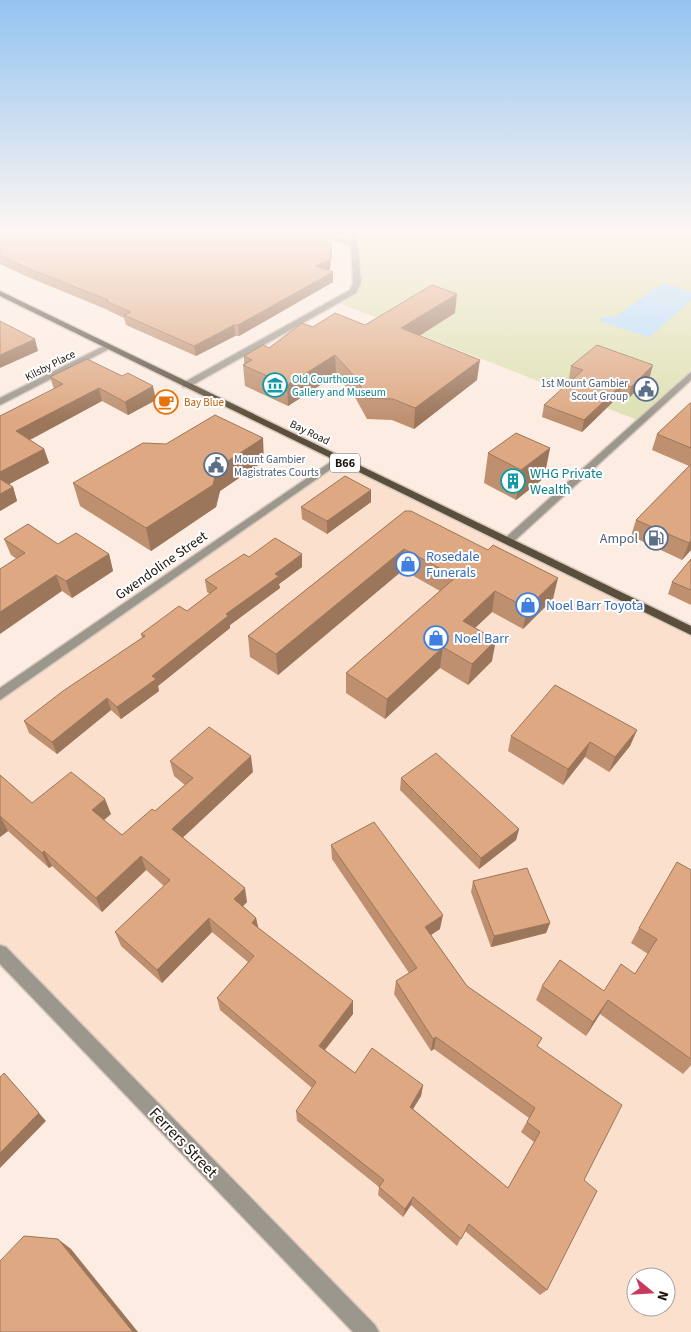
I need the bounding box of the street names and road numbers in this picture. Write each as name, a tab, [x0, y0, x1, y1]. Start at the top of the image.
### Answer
street label: Kilsby Place	[22, 346, 78, 385]
street label: Bay Road	[287, 416, 332, 449]
road number: B66	[330, 453, 360, 472]
street label: Gwendoline Street	[112, 526, 212, 605]
street label: Ferrers Street	[144, 1103, 223, 1183]

